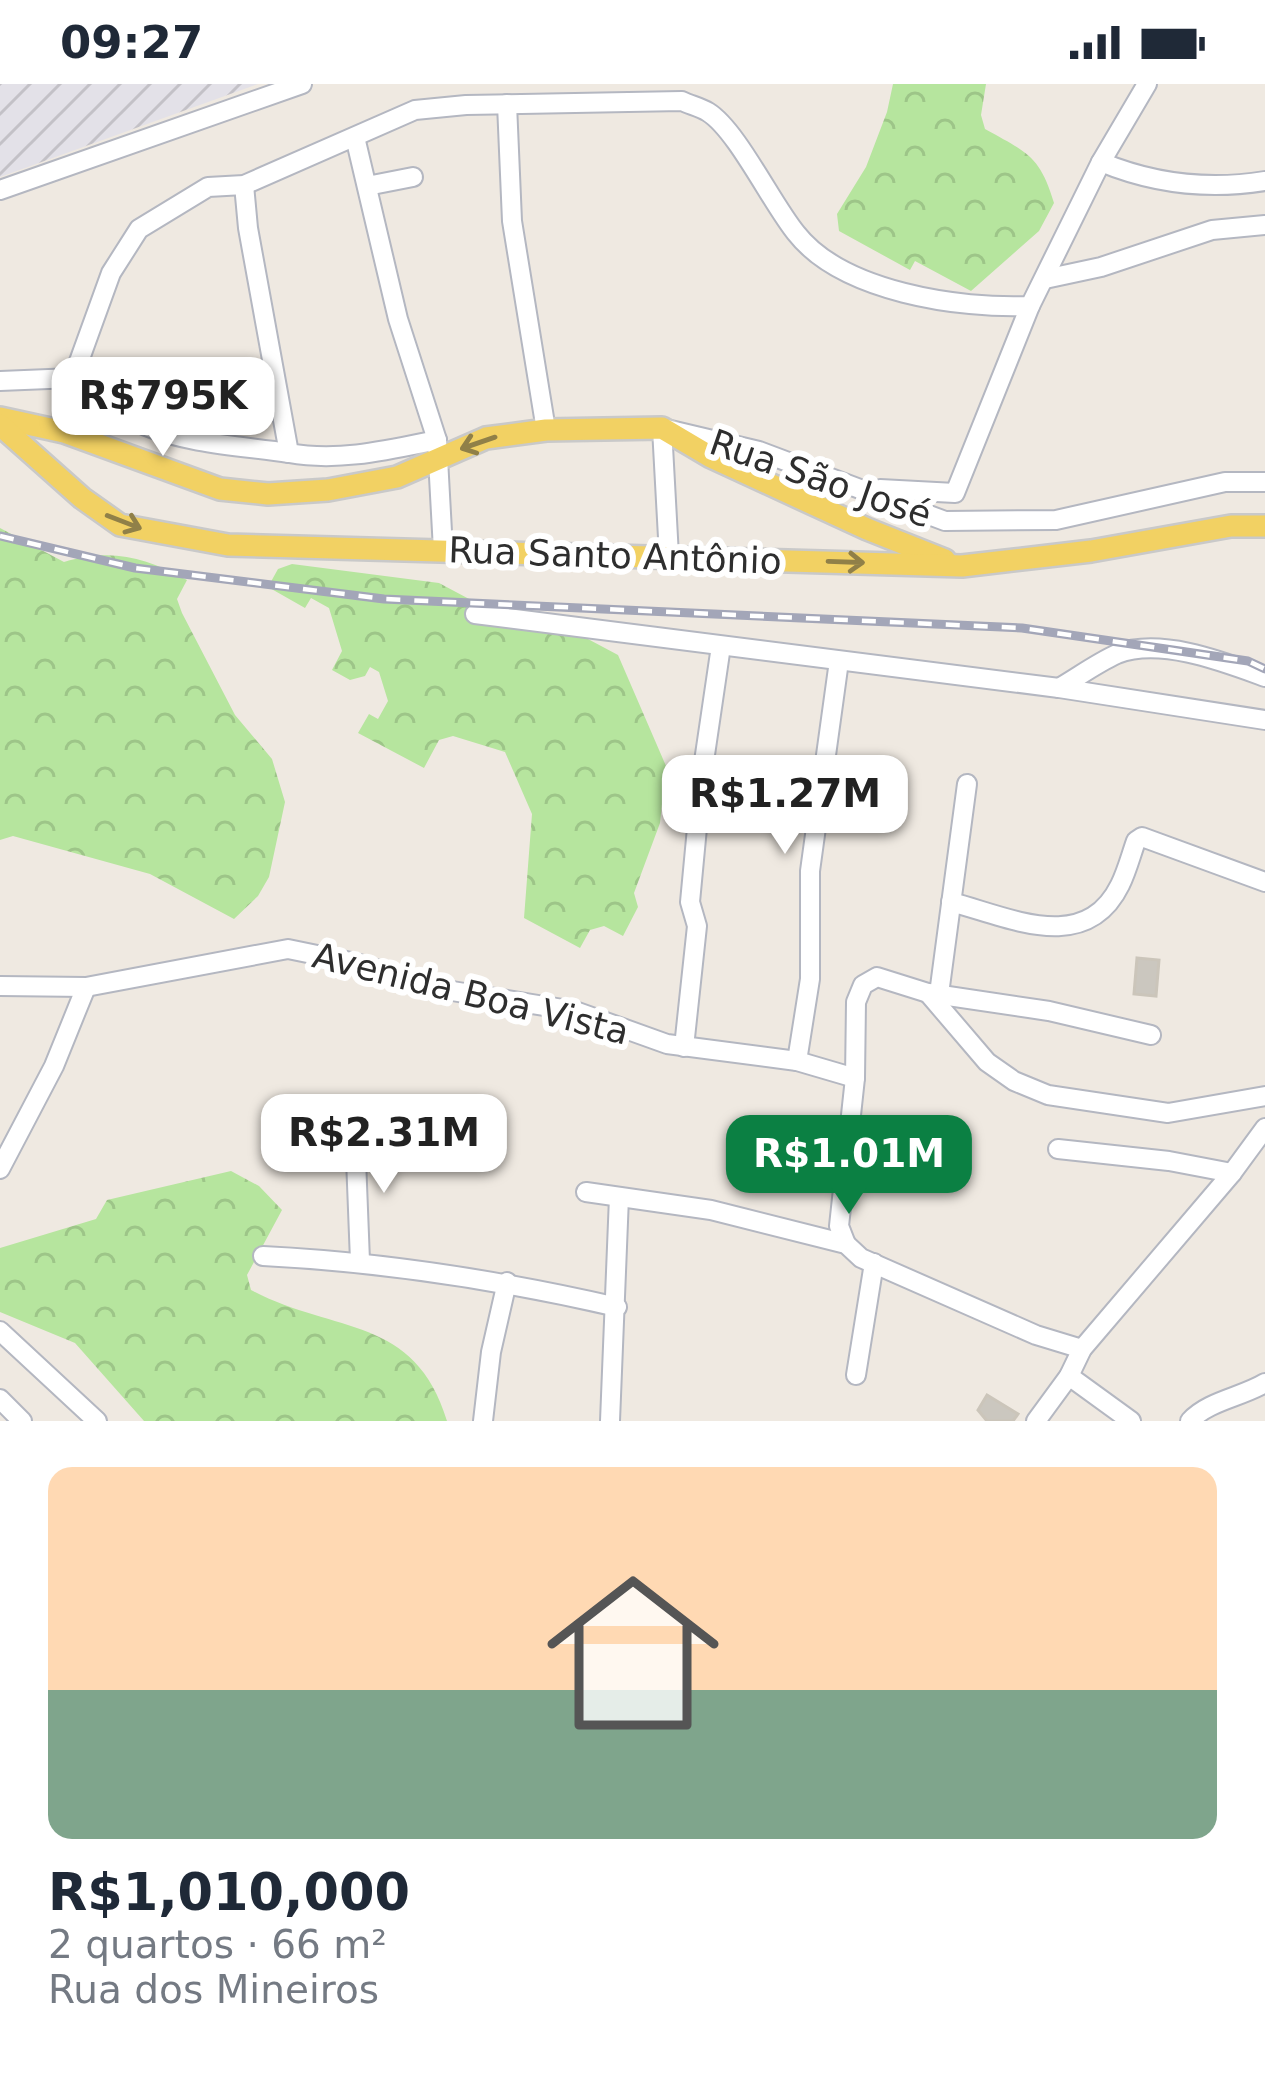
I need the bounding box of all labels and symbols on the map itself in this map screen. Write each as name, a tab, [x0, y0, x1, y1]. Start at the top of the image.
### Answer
pin: R$795K	[65, 357, 261, 459]
street label: Rua São José	[705, 421, 937, 536]
one-way arrow	[460, 434, 498, 456]
one-way arrow	[105, 512, 142, 534]
street label: Rua Santo Antônio	[448, 529, 782, 582]
one-way arrow	[826, 551, 865, 574]
pin: R$1.27M	[674, 755, 896, 857]
street label: Avenida Boa Vista	[309, 934, 633, 1053]
pin: R$2.31M	[273, 1094, 495, 1196]
pin: R$1.01M	[738, 1115, 960, 1217]

